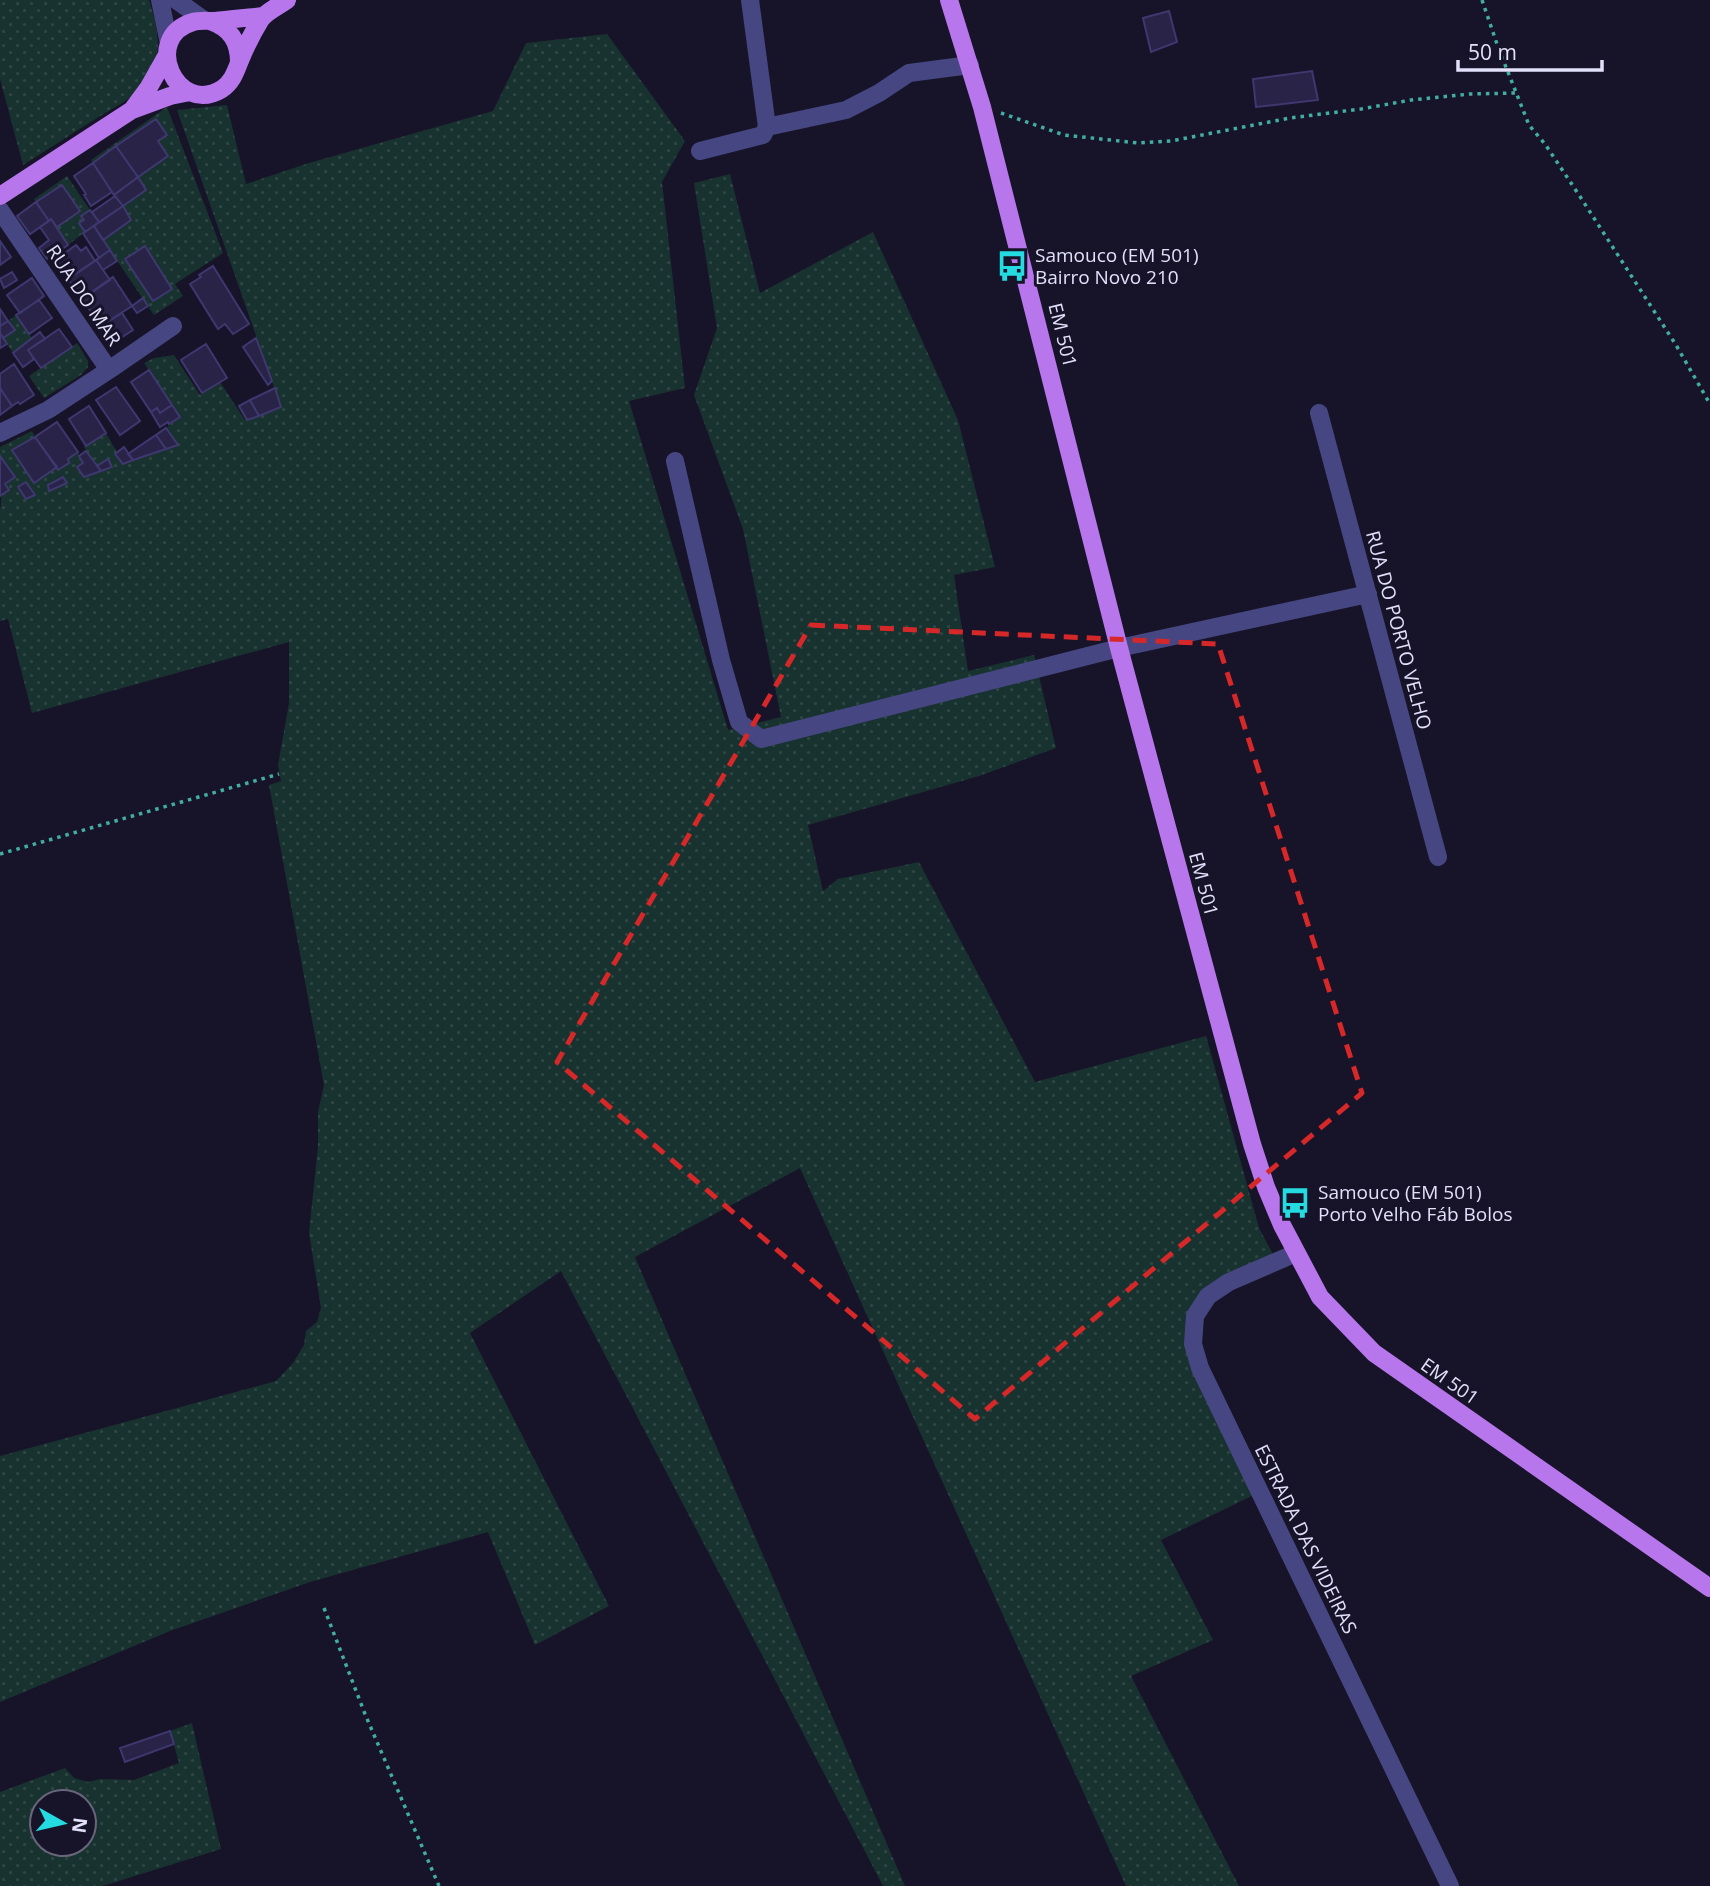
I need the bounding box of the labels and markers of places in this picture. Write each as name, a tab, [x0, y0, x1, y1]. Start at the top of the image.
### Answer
place label: Samouco (EM 501) Bairro Novo 210	[1035, 242, 1199, 290]
bus stop icon: Samouco (EM 501) Bairro Novo 210	[995, 249, 1029, 283]
place label: Samouco (EM 501) Porto Velho Fáb Bolos	[1318, 1179, 1512, 1227]
bus stop icon: Samouco (EM 501) Porto Velho Fáb Bolos	[1278, 1186, 1312, 1220]

